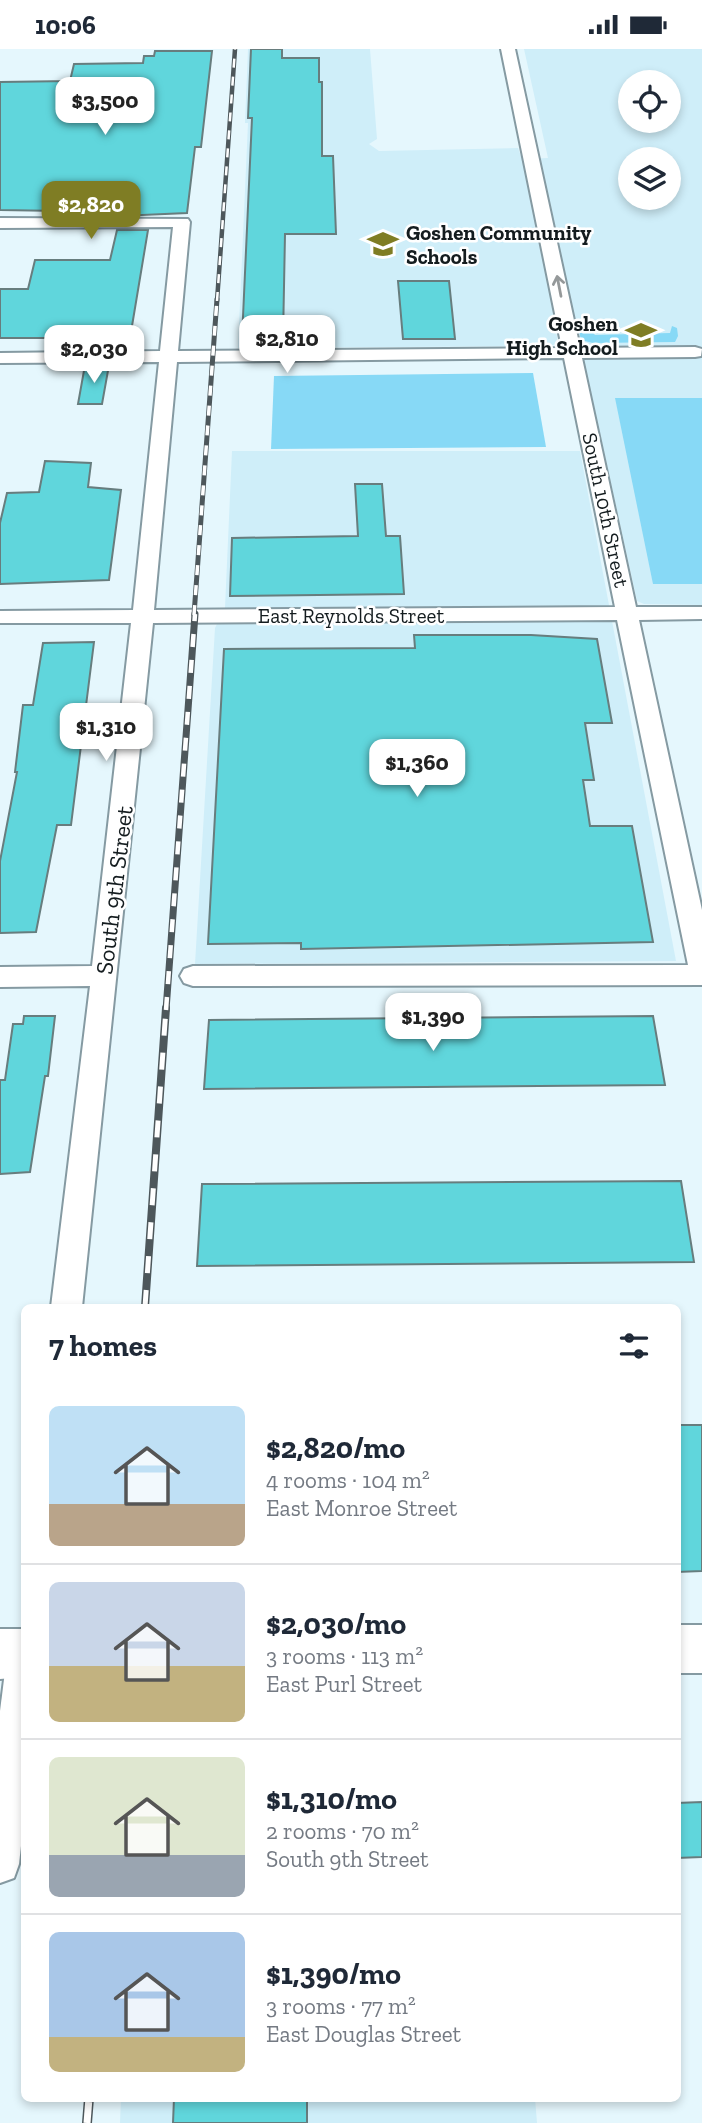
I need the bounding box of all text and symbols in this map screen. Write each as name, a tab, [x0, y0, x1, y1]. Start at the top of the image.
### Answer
text: 10:06	[35, 9, 96, 41]
map controls	[618, 70, 681, 210]
button: locate	[618, 70, 681, 133]
pin: $3,500	[48, 77, 162, 137]
text: $3,500	[71, 86, 139, 114]
button: layers	[618, 147, 681, 210]
pin: $2,820	[34, 181, 148, 241]
text: $2,820	[58, 190, 124, 218]
place label: Goshen Community Schools	[406, 220, 591, 269]
school or university icon: Goshen Community Schools	[366, 227, 400, 261]
one-way arrow	[552, 275, 566, 298]
place label: Goshen High School	[506, 311, 619, 360]
pin: $2,810	[230, 315, 344, 375]
school or university icon: Goshen High School	[624, 318, 658, 352]
text: $2,810	[255, 324, 319, 352]
pin: $2,030	[37, 325, 151, 385]
text: $2,030	[60, 334, 128, 362]
street label: South 10th Street	[577, 430, 635, 590]
street label: East Reynolds Street	[258, 603, 444, 628]
pin: $1,310	[49, 703, 163, 763]
text: $1,310	[76, 712, 136, 740]
pin: $1,360	[360, 739, 474, 799]
text: $1,360	[385, 748, 449, 776]
street label: South 9th Street	[89, 804, 139, 976]
pin: $1,390	[376, 993, 490, 1053]
text: $1,390	[401, 1002, 465, 1030]
icon: filters	[615, 1327, 653, 1365]
text: 7 homes	[49, 1328, 157, 1364]
text: $2,820/mo	[266, 1430, 405, 1466]
icon: home	[105, 1434, 189, 1518]
text: 4 rooms · 104 m²	[266, 1466, 430, 1494]
text: East Monroe Street	[266, 1494, 457, 1522]
text: $2,030/mo	[266, 1606, 406, 1642]
icon: home	[105, 1610, 189, 1694]
text: 3 rooms · 113 m²	[266, 1642, 423, 1670]
text: East Purl Street	[266, 1670, 422, 1698]
text: $1,310/mo	[266, 1781, 397, 1817]
icon: home	[105, 1785, 189, 1869]
text: 2 rooms · 70 m²	[266, 1817, 419, 1845]
text: South 9th Street	[266, 1845, 429, 1873]
text: $1,390/mo	[266, 1956, 401, 1992]
icon: home	[105, 1960, 189, 2044]
text: 3 rooms · 77 m²	[266, 1992, 416, 2020]
text: East Douglas Street	[266, 2020, 461, 2048]

